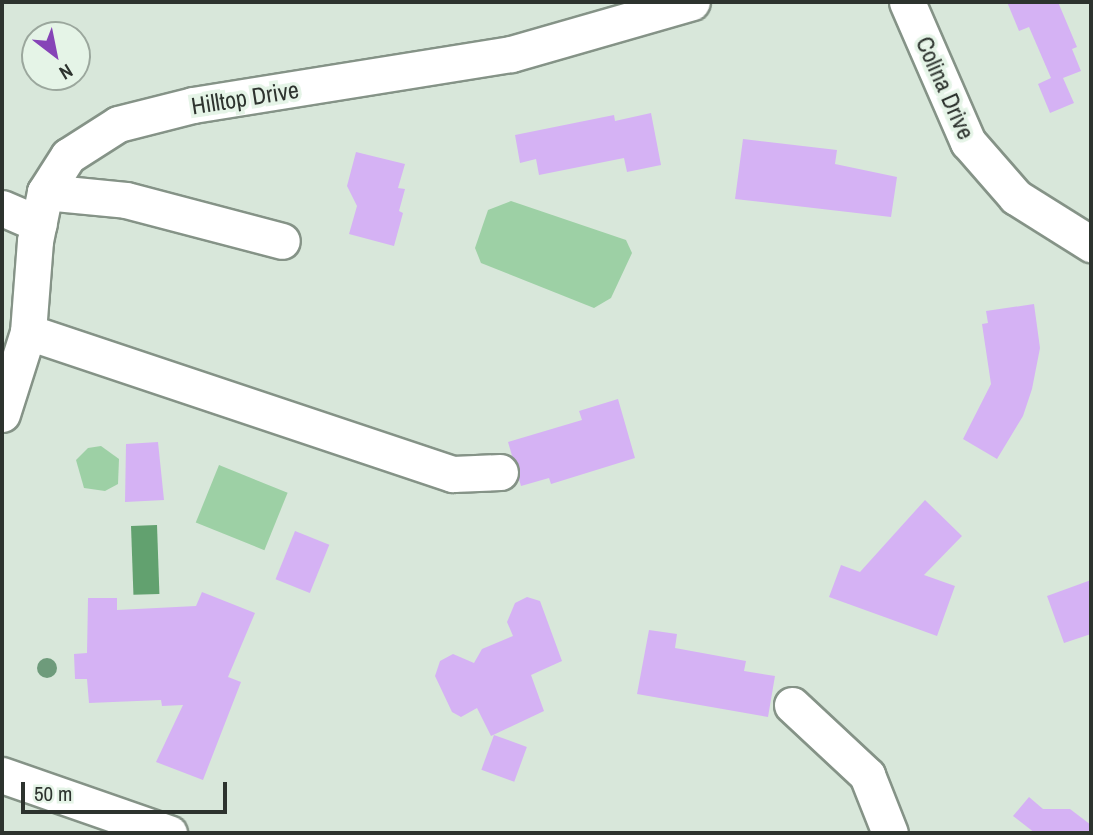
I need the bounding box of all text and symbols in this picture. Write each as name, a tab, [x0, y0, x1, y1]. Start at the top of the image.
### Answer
north arrow	[21, 21, 91, 91]
street label: Colina Drive	[910, 32, 980, 144]
text: N	[54, 58, 78, 86]
street label: Hilltop Drive	[189, 75, 301, 121]
scale bar	[24, 768, 231, 812]
text: 50 m	[34, 779, 72, 808]

